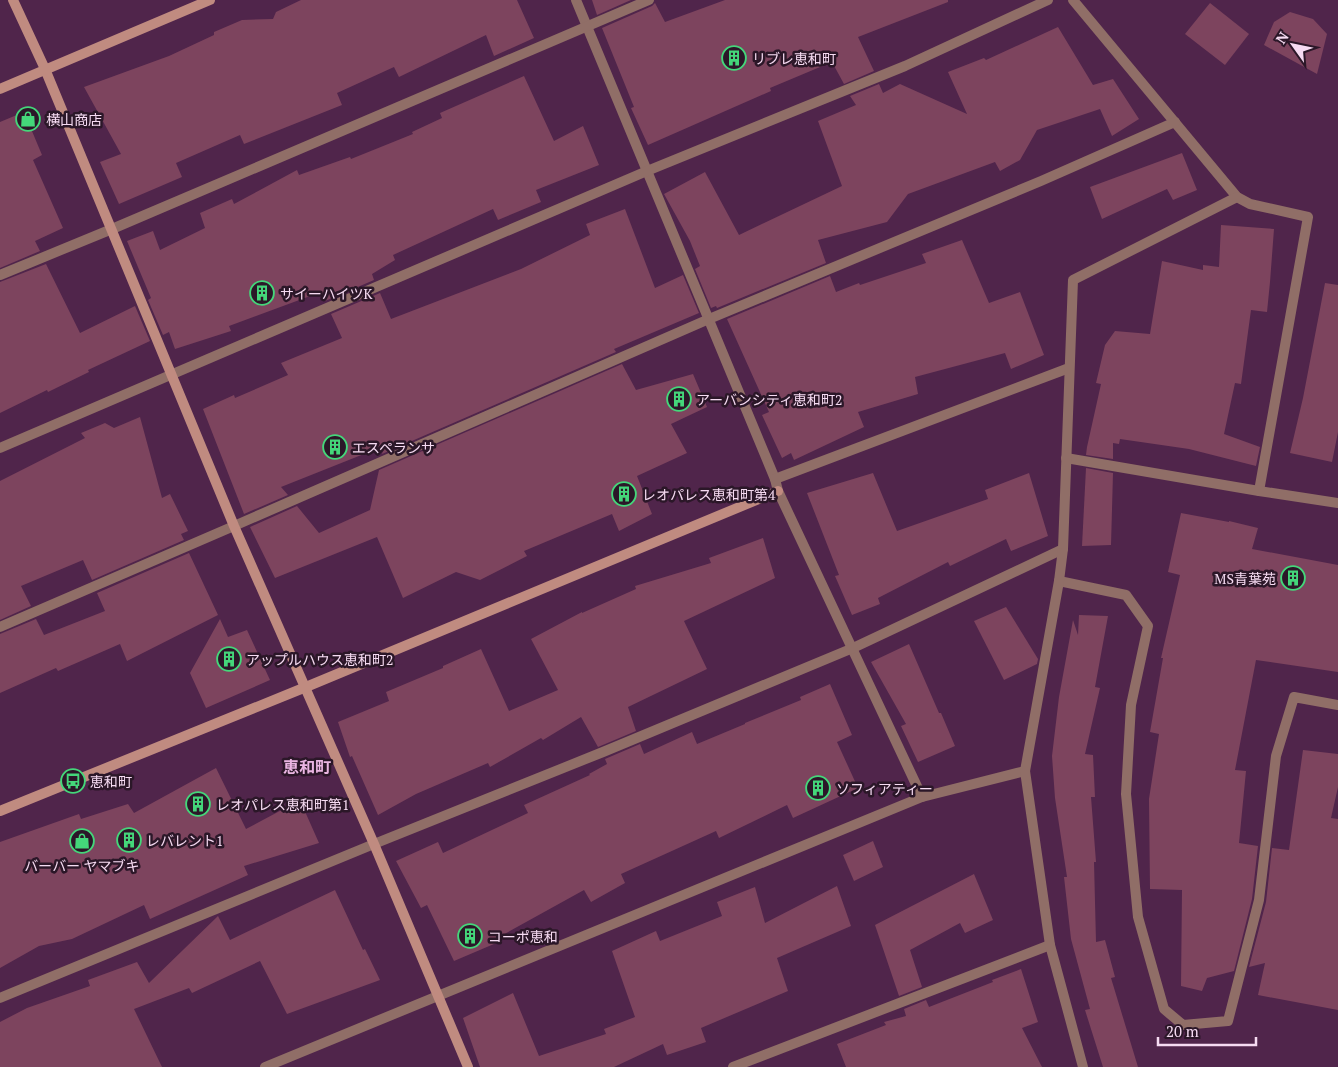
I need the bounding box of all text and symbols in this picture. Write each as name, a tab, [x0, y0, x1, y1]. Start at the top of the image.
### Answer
north arrow	[1268, 20, 1318, 70]
text: N	[1271, 28, 1293, 47]
building icon: リブレ恵和町	[721, 45, 747, 71]
place label: リブレ恵和町	[752, 49, 836, 68]
shop icon: 横山商店	[15, 106, 41, 132]
place label: 横山商店	[46, 110, 102, 129]
building icon: サイーハイツK	[249, 280, 275, 306]
place label: サイーハイツK	[280, 284, 373, 303]
building icon: アーバンシティ恵和町2	[666, 386, 692, 412]
place label: アーバンシティ恵和町2	[696, 390, 842, 409]
building icon: エスペランサ	[322, 434, 348, 460]
place label: エスペランサ	[352, 438, 435, 457]
building icon: レオパレス恵和町第4	[611, 481, 637, 507]
place label: レオパレス恵和町第4	[642, 485, 776, 504]
building icon: MS青葉苑	[1280, 565, 1306, 591]
place label: MS青葉苑	[1214, 569, 1276, 588]
building icon: アップルハウス恵和町2	[216, 646, 242, 672]
place label: アップルハウス恵和町2	[246, 650, 393, 669]
district label: 恵和町	[283, 756, 331, 778]
bus stop icon: 恵和町	[60, 768, 86, 794]
place label: 恵和町	[90, 772, 132, 791]
building icon: ソフィアティー	[805, 775, 831, 801]
place label: ソフィアティー	[836, 779, 933, 798]
building icon: レオパレス恵和町第1	[185, 791, 211, 817]
place label: レオパレス恵和町第1	[216, 795, 349, 814]
building icon: レバレント1	[116, 827, 142, 853]
shop icon: バーバー ヤマブキ	[69, 828, 95, 854]
place label: レバレント1	[146, 831, 223, 850]
place label: バーバー ヤマブキ	[24, 856, 140, 875]
building icon: コーポ恵和	[457, 923, 483, 949]
place label: コーポ恵和	[488, 927, 558, 946]
scale bar	[1158, 1014, 1256, 1046]
text: 20 m	[1166, 1021, 1199, 1041]

